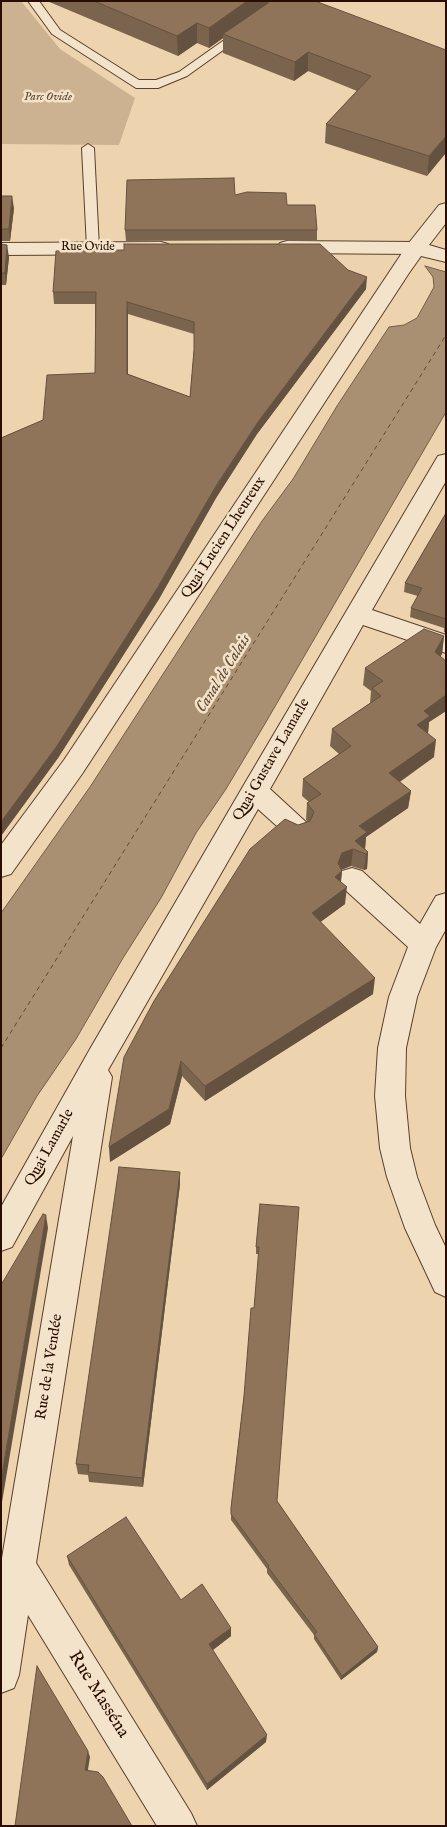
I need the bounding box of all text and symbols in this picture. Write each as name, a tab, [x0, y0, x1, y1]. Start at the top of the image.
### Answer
park label: Parc Ovide	[24, 91, 72, 105]
street label: Rue Ovide	[61, 241, 115, 255]
street label: Quai Lucien Lheureux	[178, 474, 270, 602]
water label: Canal de Calais	[193, 632, 255, 716]
street label: Quai Gustave Lamarle	[230, 695, 314, 825]
street label: Quai Lamarle	[21, 1106, 79, 1190]
street label: Rue de la Vendée	[33, 1313, 67, 1421]
street label: Rue Masséna	[63, 1648, 133, 1742]

